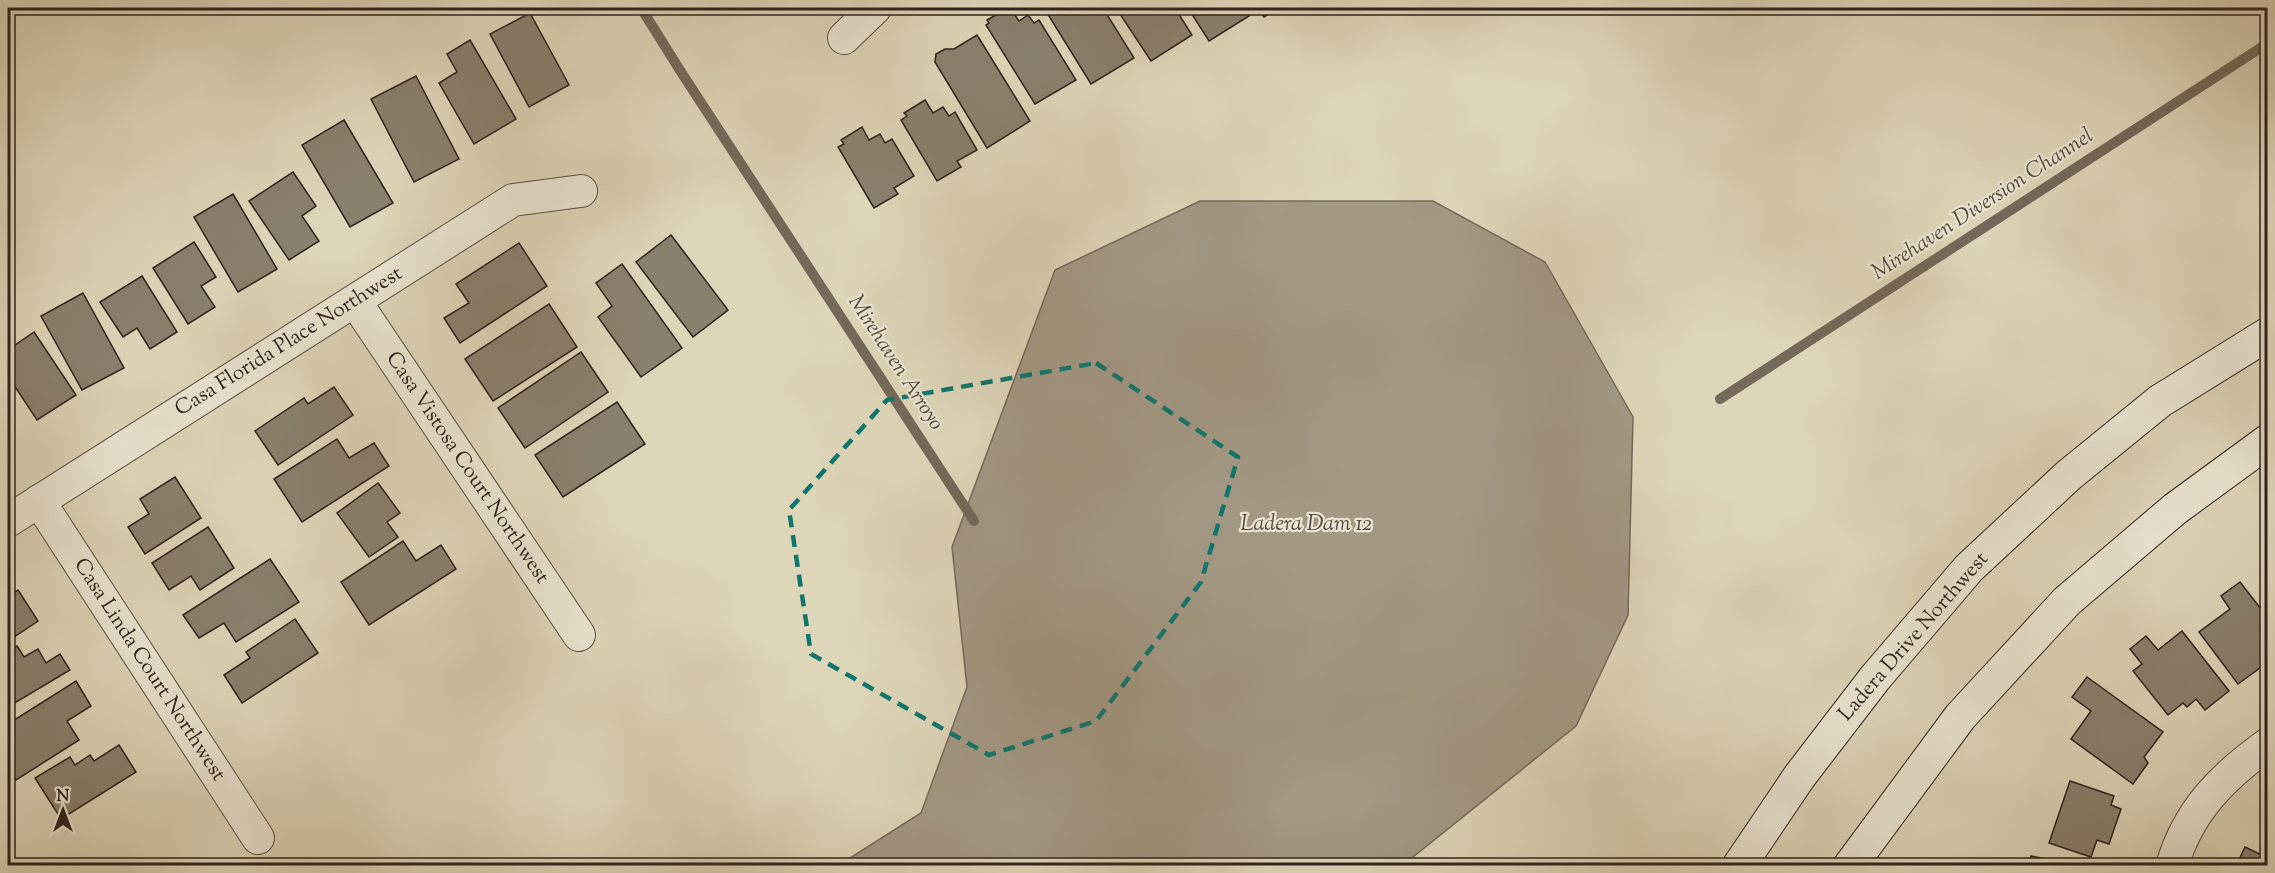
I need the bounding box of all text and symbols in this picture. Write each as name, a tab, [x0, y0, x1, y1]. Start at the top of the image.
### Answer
water label: Mirehaven Diversion Channel	[1866, 121, 2101, 289]
street label: Casa Florida Place Northwest	[169, 259, 409, 425]
water label: Mirehaven Arroyo	[839, 289, 951, 437]
street label: Casa Vistosa Court Northwest	[378, 346, 556, 590]
water label: Ladera Dam 12	[1240, 509, 1372, 541]
street label: Ladera Drive Northwest	[1832, 546, 1996, 728]
street label: Casa Linda Court Northwest	[65, 553, 233, 787]
north arrow	[33, 780, 93, 840]
text: N	[57, 786, 70, 809]

